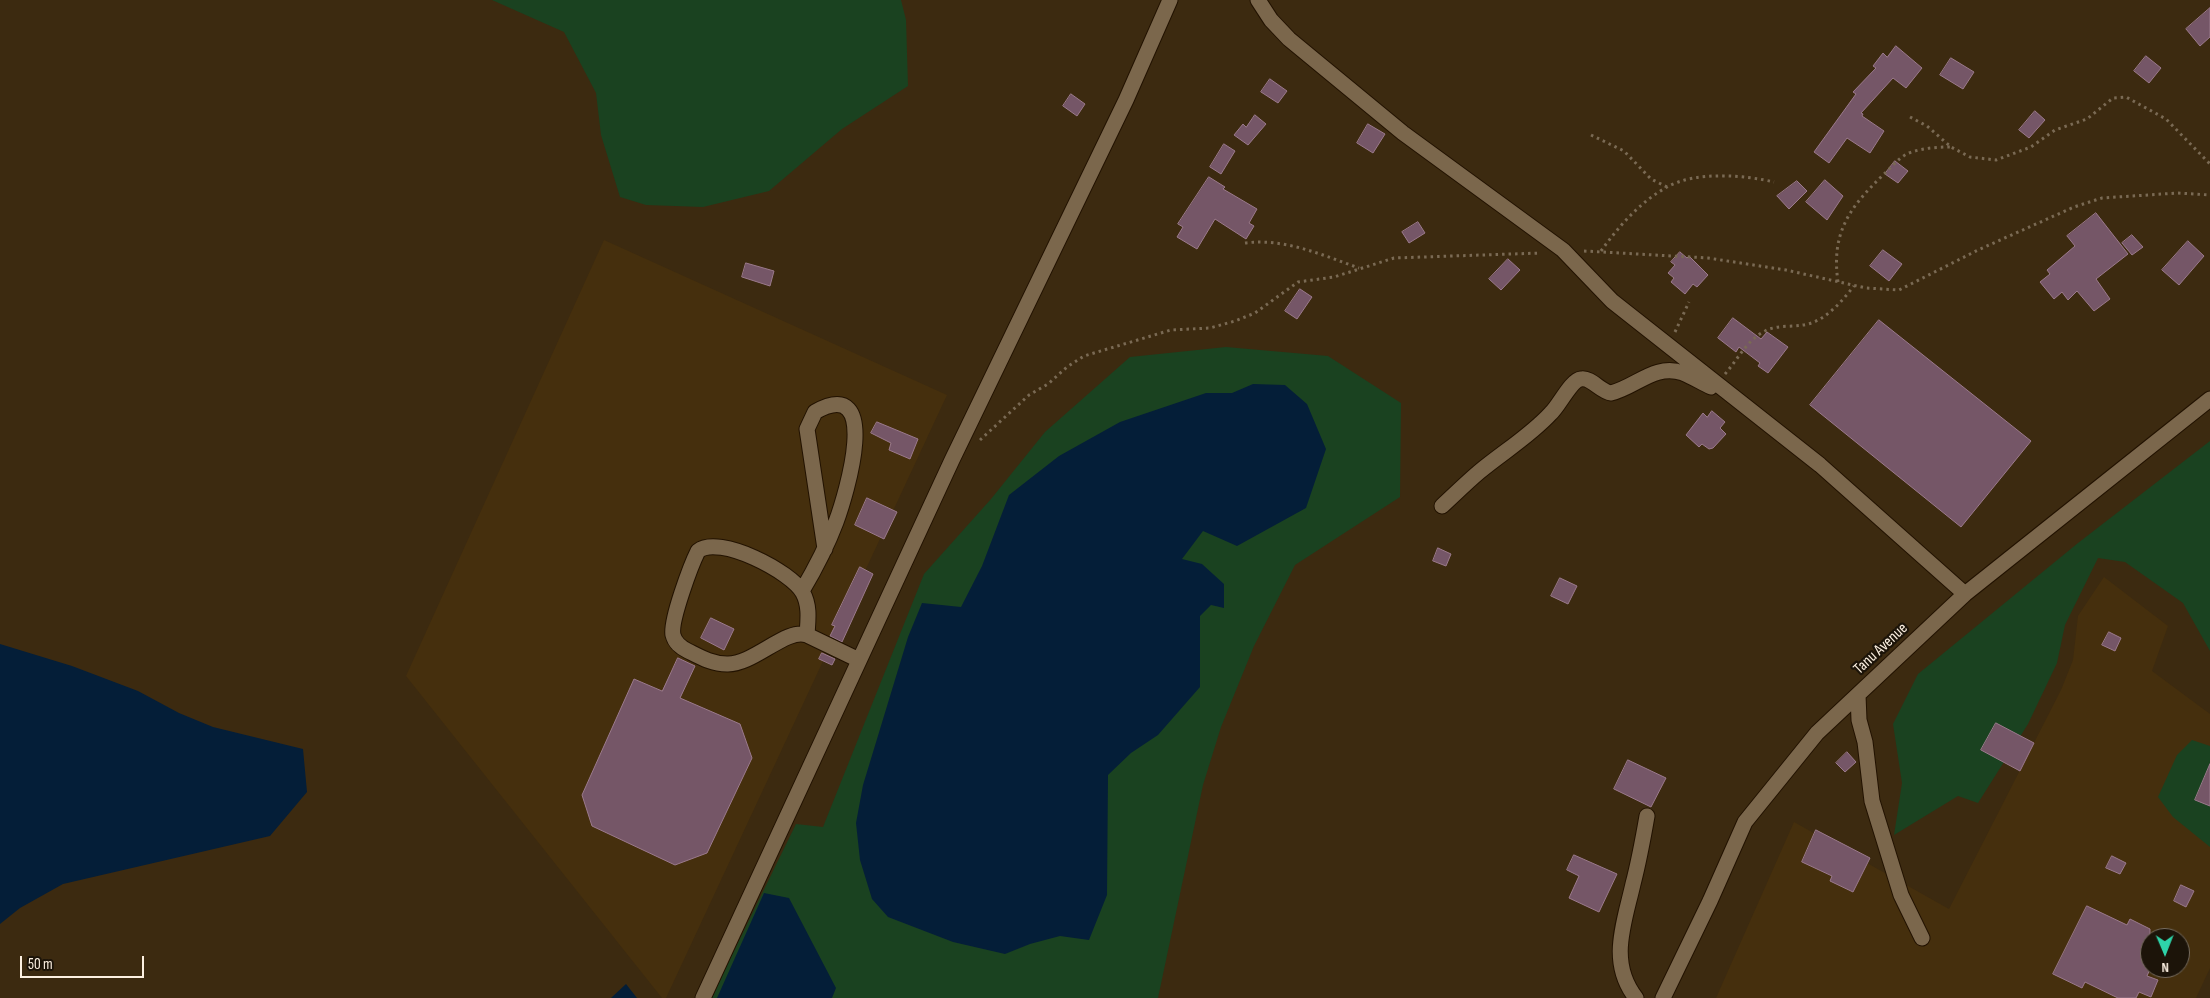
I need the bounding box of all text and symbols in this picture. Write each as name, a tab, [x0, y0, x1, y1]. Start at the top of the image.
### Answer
street label: Tanu Avenue	[1850, 619, 1912, 679]
north arrow	[2140, 928, 2190, 978]
scale bar	[22, 946, 146, 978]
text: 50 m	[28, 955, 53, 974]
text: N	[2161, 959, 2169, 976]

